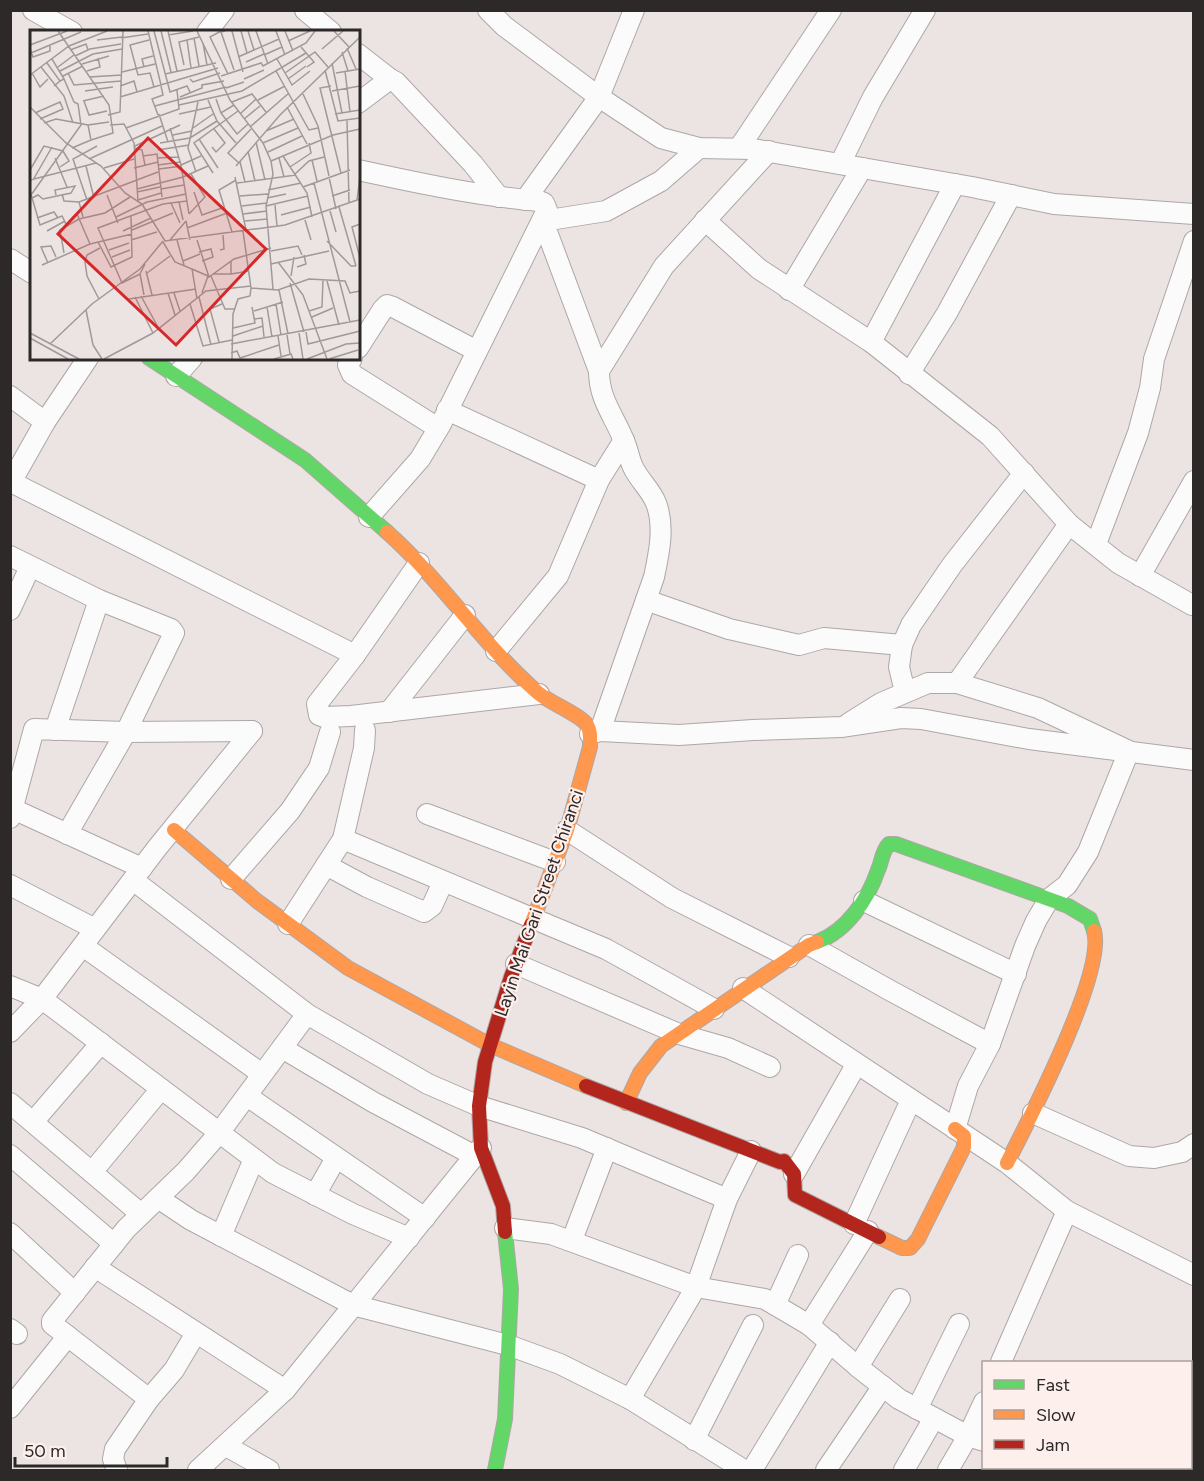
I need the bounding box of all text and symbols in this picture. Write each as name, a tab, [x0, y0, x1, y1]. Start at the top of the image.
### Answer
inset map	[30, 30, 360, 360]
street label: Layin Mai Gari Street Chiranci	[490, 787, 588, 1019]
legend	[982, 1361, 1192, 1469]
text: Fast	[1036, 1374, 1070, 1396]
text: Slow	[1036, 1404, 1075, 1426]
scale bar	[15, 1430, 166, 1468]
text: Jam	[1036, 1434, 1070, 1456]
text: 50 m	[24, 1440, 66, 1462]

